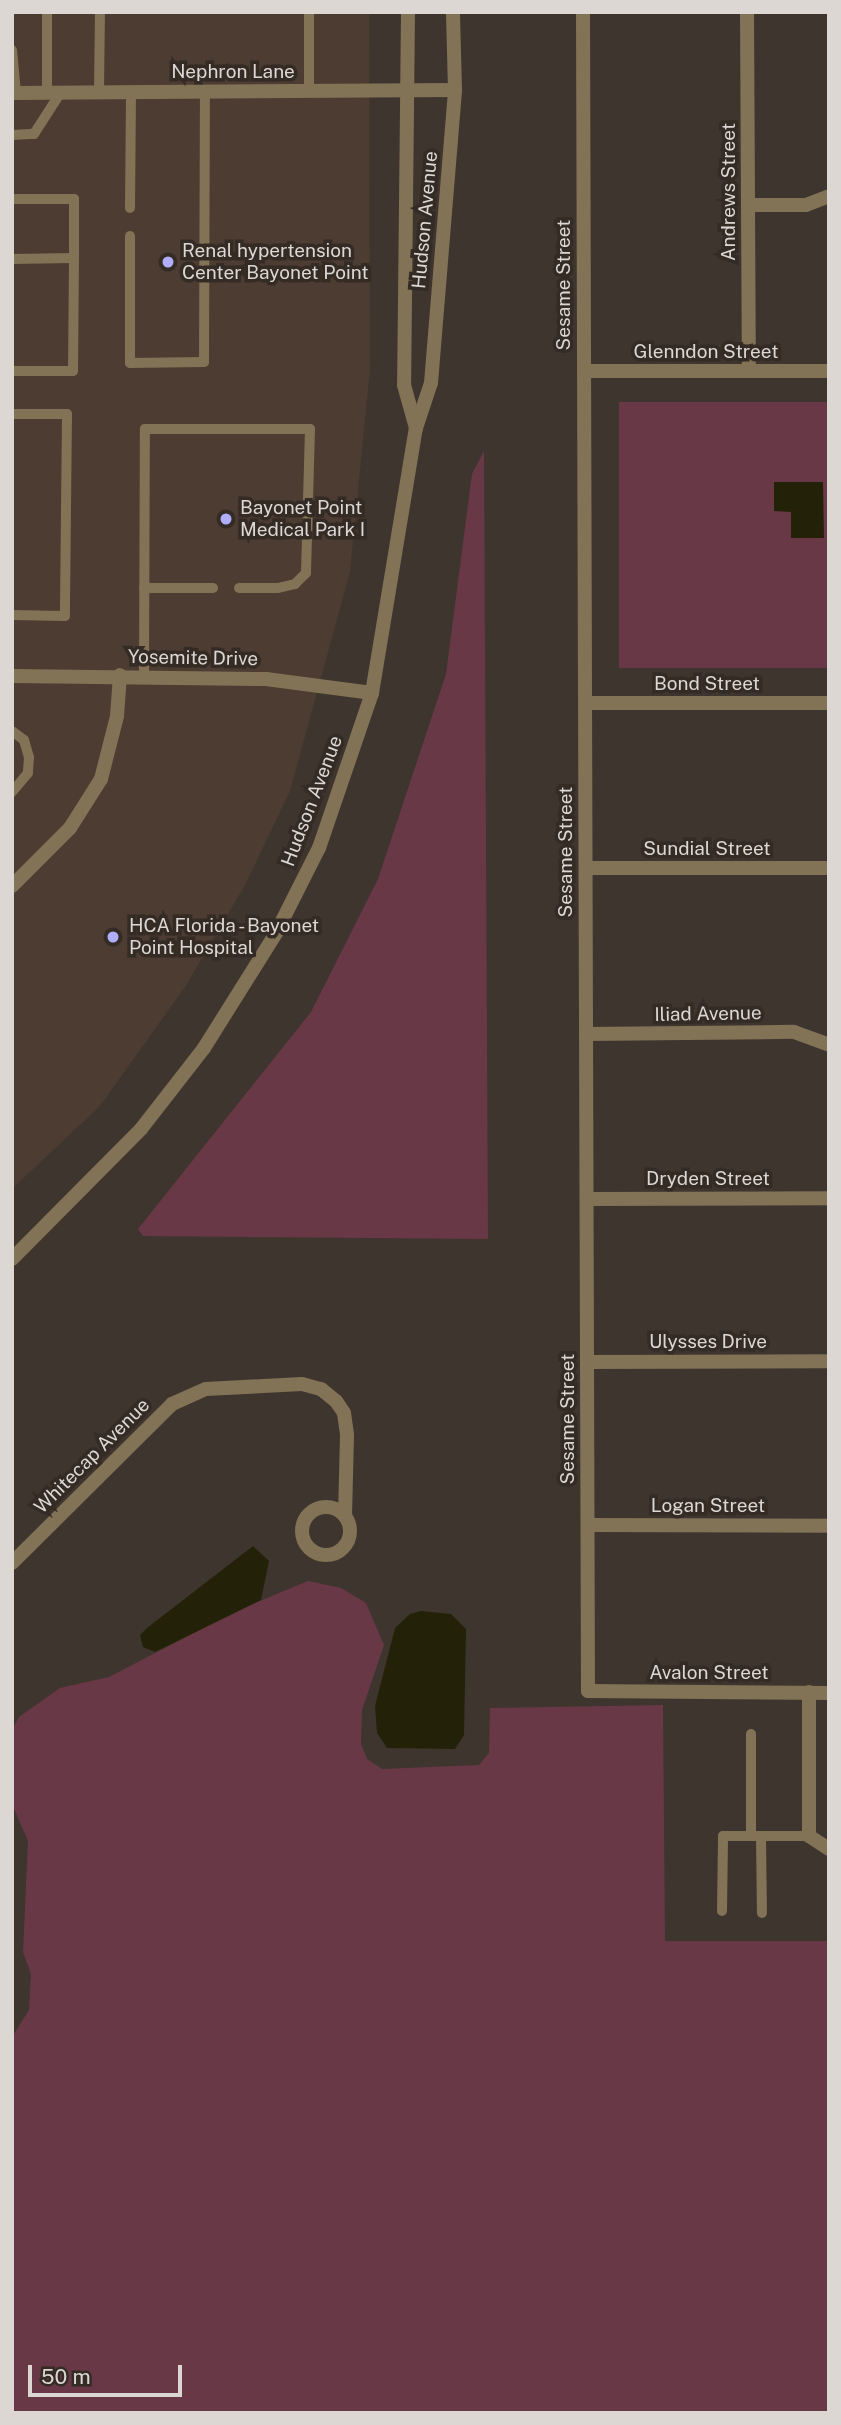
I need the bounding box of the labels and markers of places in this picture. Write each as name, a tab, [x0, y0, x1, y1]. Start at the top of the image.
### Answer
place label: Renal hypertension Center Bayonet Point	[182, 240, 369, 284]
marker: Renal hypertension Center Bayonet Point	[160, 254, 176, 270]
place label: Bayonet Point Medical Park I	[240, 497, 365, 541]
marker: Bayonet Point Medical Park I	[218, 511, 234, 527]
place label: HCA Florida - Bayonet Point Hospital	[129, 915, 324, 959]
marker: HCA Florida - Bayonet Point Hospital	[103, 927, 123, 947]

